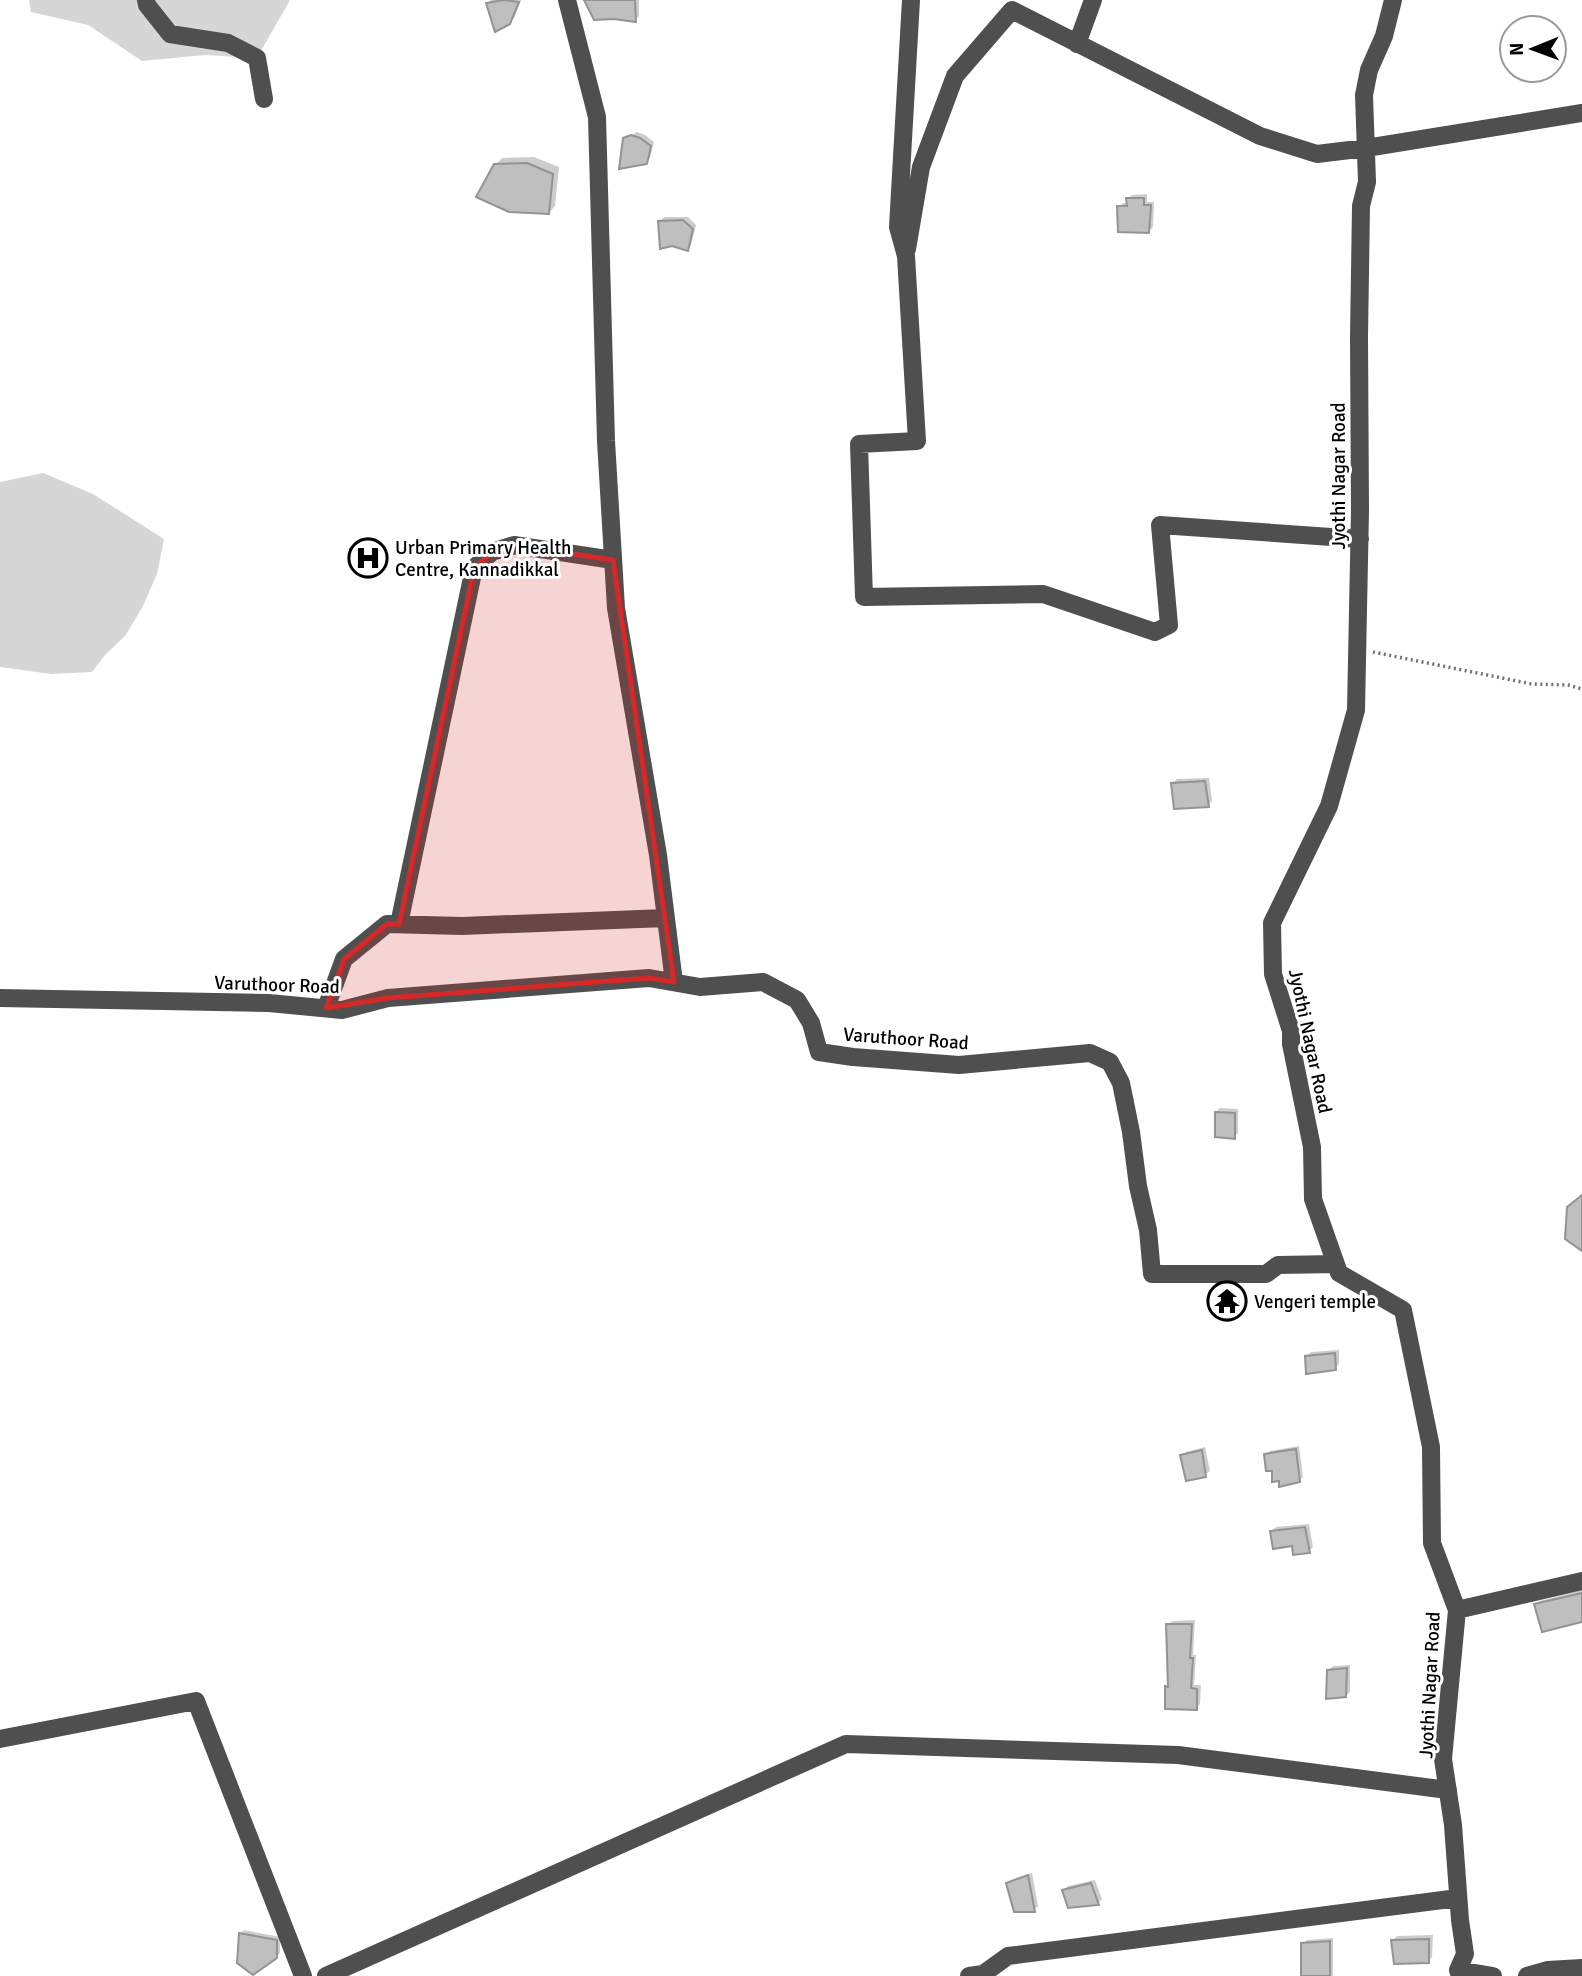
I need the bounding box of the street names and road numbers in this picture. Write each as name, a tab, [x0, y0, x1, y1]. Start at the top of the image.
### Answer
street label: Jyothi Nagar Road	[1327, 402, 1351, 550]
street label: Jyothi Nagar Road	[1283, 967, 1337, 1116]
street label: Varuthoor Road	[214, 971, 340, 999]
street label: Varuthoor Road	[842, 1023, 970, 1055]
street label: Jyothi Nagar Road	[1414, 1611, 1446, 1759]

